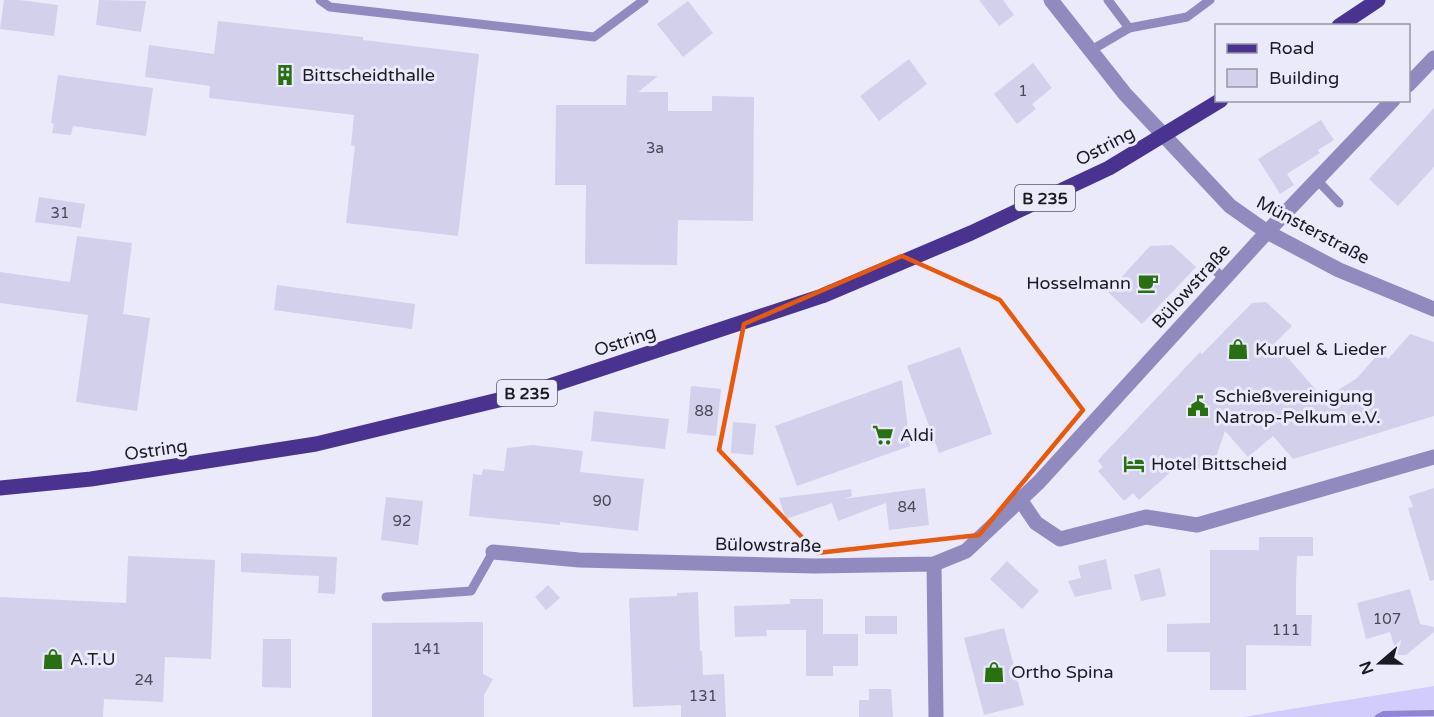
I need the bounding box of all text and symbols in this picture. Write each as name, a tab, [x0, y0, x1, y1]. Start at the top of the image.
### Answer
legend	[1215, 24, 1410, 102]
text: Road	[1269, 37, 1314, 59]
building icon: Bittscheidthalle	[273, 63, 297, 87]
place label: Bittscheidthalle	[302, 64, 435, 86]
text: Building	[1269, 67, 1339, 89]
house number: 1	[1018, 82, 1028, 100]
street label: Ostring	[1072, 121, 1138, 171]
house number: 3a	[646, 139, 664, 157]
road number: B 235	[1015, 185, 1075, 211]
street label: Münsterstraße	[1253, 191, 1373, 269]
house number: 31	[51, 204, 69, 222]
street label: Bülowstraße	[1147, 239, 1235, 333]
cafe icon: Hosselmann	[1136, 271, 1160, 295]
place label: Hosselmann	[1026, 272, 1131, 294]
street label: Ostring	[591, 321, 659, 361]
shop icon: Kuruel & Lieder	[1226, 337, 1250, 361]
place label: Kuruel & Lieder	[1255, 338, 1387, 360]
road number: B 235	[497, 380, 557, 406]
place label: Schießvereinigung Natrop-Pelkum e.V.	[1215, 385, 1381, 428]
public building icon: Schießvereinigung Natrop-Pelkum e.V.	[1186, 394, 1210, 418]
house number: 88	[695, 402, 713, 420]
supermarket icon: Aldi	[871, 423, 895, 447]
place label: Aldi	[900, 424, 934, 446]
street label: Ostring	[123, 435, 189, 465]
hotel icon: Hotel Bittscheid	[1122, 452, 1146, 476]
place label: Hotel Bittscheid	[1151, 453, 1287, 475]
house number: 90	[593, 492, 611, 510]
house number: 84	[898, 498, 916, 516]
house number: 92	[393, 512, 411, 530]
street label: Bülowstraße	[715, 533, 821, 557]
house number: 107	[1373, 610, 1401, 628]
house number: 111	[1272, 621, 1300, 639]
north arrow	[1350, 633, 1410, 693]
house number: 141	[413, 640, 441, 658]
shop icon: A.T.U	[41, 647, 65, 671]
place label: A.T.U	[70, 648, 116, 670]
text: N	[1355, 658, 1378, 677]
shop icon: Ortho Spina	[982, 660, 1006, 684]
place label: Ortho Spina	[1011, 661, 1114, 683]
house number: 24	[135, 671, 153, 689]
house number: 131	[689, 687, 717, 705]

